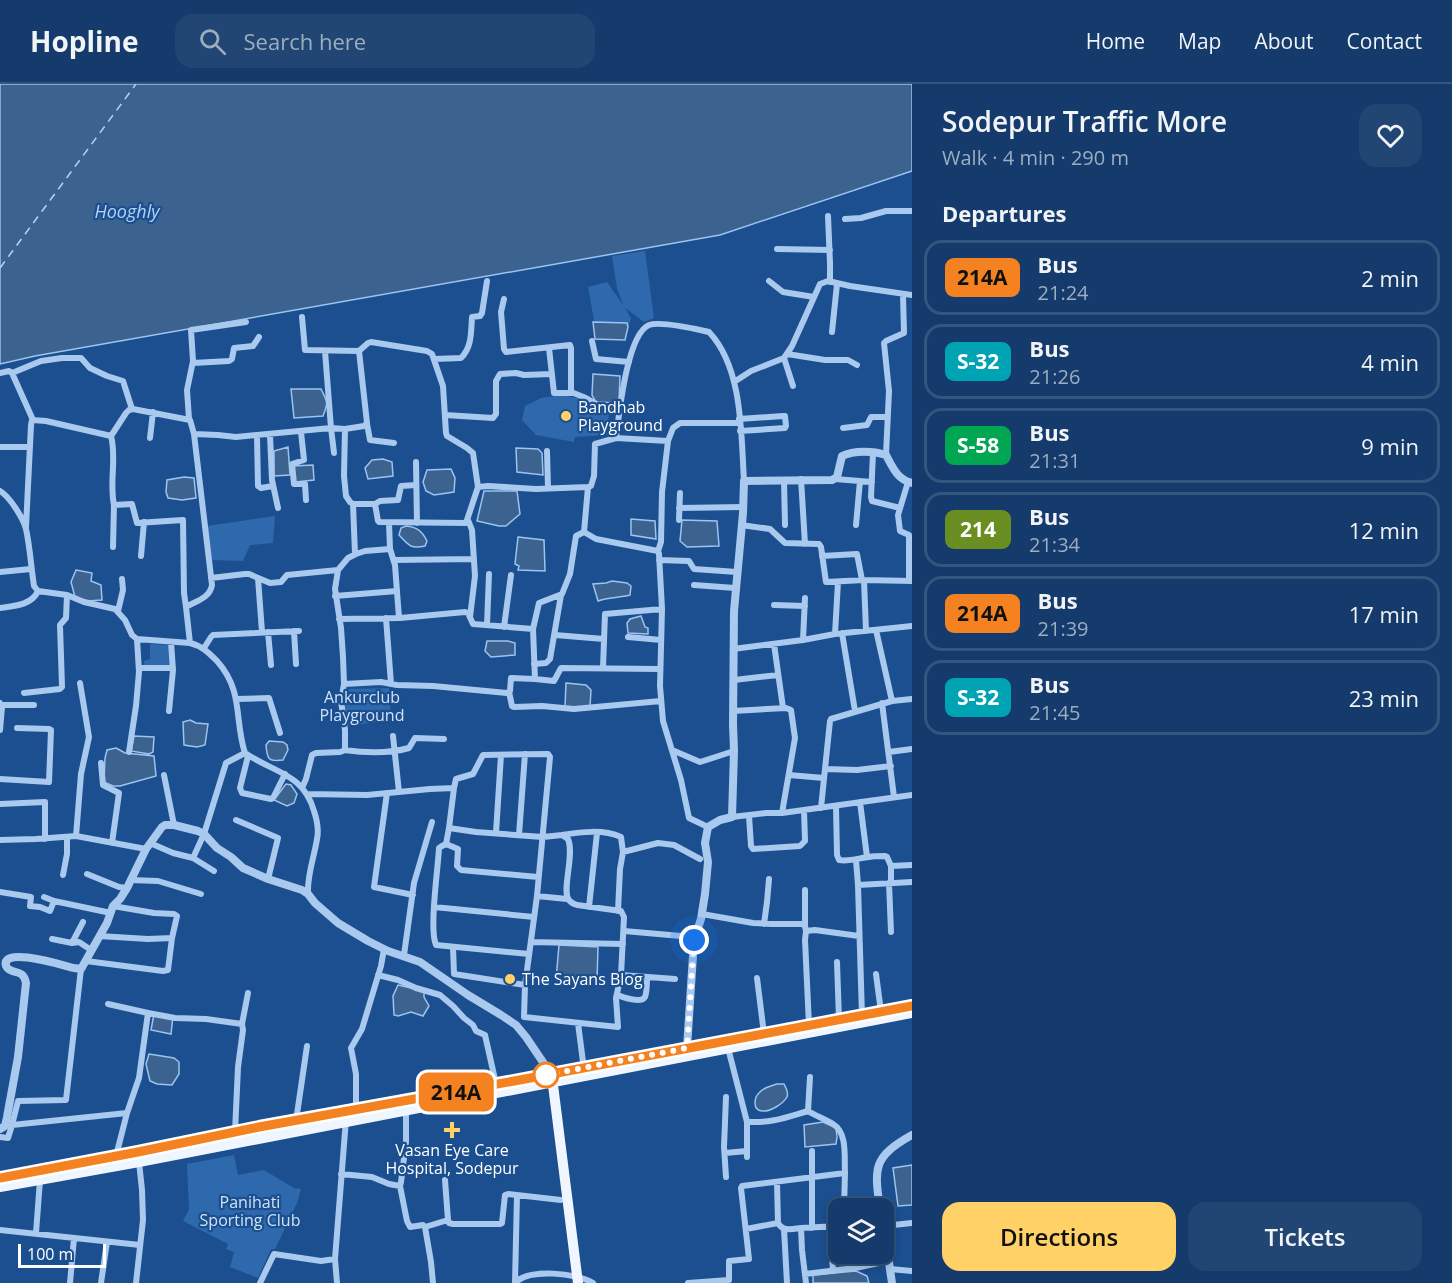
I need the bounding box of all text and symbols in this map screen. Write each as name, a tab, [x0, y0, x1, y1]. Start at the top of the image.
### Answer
search box	[175, 14, 595, 68]
text: Hopline	[30, 22, 139, 60]
icon: search	[196, 25, 229, 58]
text: Search here	[244, 26, 366, 56]
text: Home	[1086, 27, 1145, 55]
text: Map	[1178, 27, 1221, 55]
text: About	[1254, 27, 1314, 55]
text: Contact	[1347, 27, 1422, 55]
text: Sodepur Traffic More	[942, 102, 1227, 140]
button: heart	[1359, 104, 1422, 167]
text: Walk · 4 min · 290 m	[942, 144, 1129, 171]
text: Departures	[942, 198, 1066, 228]
water label: Hooghly	[94, 199, 161, 223]
text: Bus	[1038, 249, 1078, 279]
text: 214A	[957, 263, 1008, 291]
text: 2 min	[1361, 263, 1419, 293]
text: 21:24	[1038, 279, 1089, 306]
text: Bus	[1029, 333, 1070, 363]
text: S-32	[957, 347, 999, 375]
text: 4 min	[1361, 347, 1419, 377]
text: 21:26	[1029, 363, 1080, 390]
place label: Bandhab Playground	[578, 396, 663, 436]
marker: Bandhab Playground	[559, 409, 573, 423]
text: Bus	[1029, 417, 1070, 447]
text: S-58	[957, 431, 999, 459]
text: 9 min	[1361, 431, 1419, 461]
text: 21:31	[1029, 447, 1080, 474]
text: Bus	[1029, 501, 1069, 531]
text: 214	[960, 515, 996, 543]
text: 12 min	[1349, 515, 1419, 545]
text: 21:34	[1029, 531, 1080, 558]
text: Bus	[1038, 585, 1078, 615]
text: 214A	[957, 599, 1008, 627]
text: 17 min	[1349, 599, 1419, 629]
text: 21:39	[1038, 615, 1089, 642]
text: Bus	[1029, 669, 1070, 699]
text: S-32	[957, 683, 999, 711]
text: 23 min	[1349, 683, 1419, 713]
park label: Ankurclub Playground	[320, 686, 404, 726]
text: 21:45	[1029, 699, 1080, 726]
your location	[679, 925, 709, 955]
place label: The Sayans Blog	[522, 968, 643, 990]
marker: The Sayans Blog	[503, 972, 517, 986]
unlabelled marker	[533, 1062, 559, 1088]
line badge: 214A	[414, 1072, 498, 1112]
text: 214A	[431, 1078, 481, 1106]
marker: Vasan Eye Care Hospital, Sodepur	[443, 1121, 461, 1139]
place label: Vasan Eye Care Hospital, Sodepur	[385, 1139, 519, 1179]
park label: Panihati Sporting Club	[200, 1191, 300, 1231]
map controls	[828, 1198, 894, 1264]
button: layers	[828, 1198, 894, 1264]
button: Directions	[942, 1202, 1176, 1271]
button: Tickets	[1188, 1202, 1422, 1271]
scale bar	[18, 1241, 106, 1268]
text: 100 m	[27, 1243, 73, 1265]

